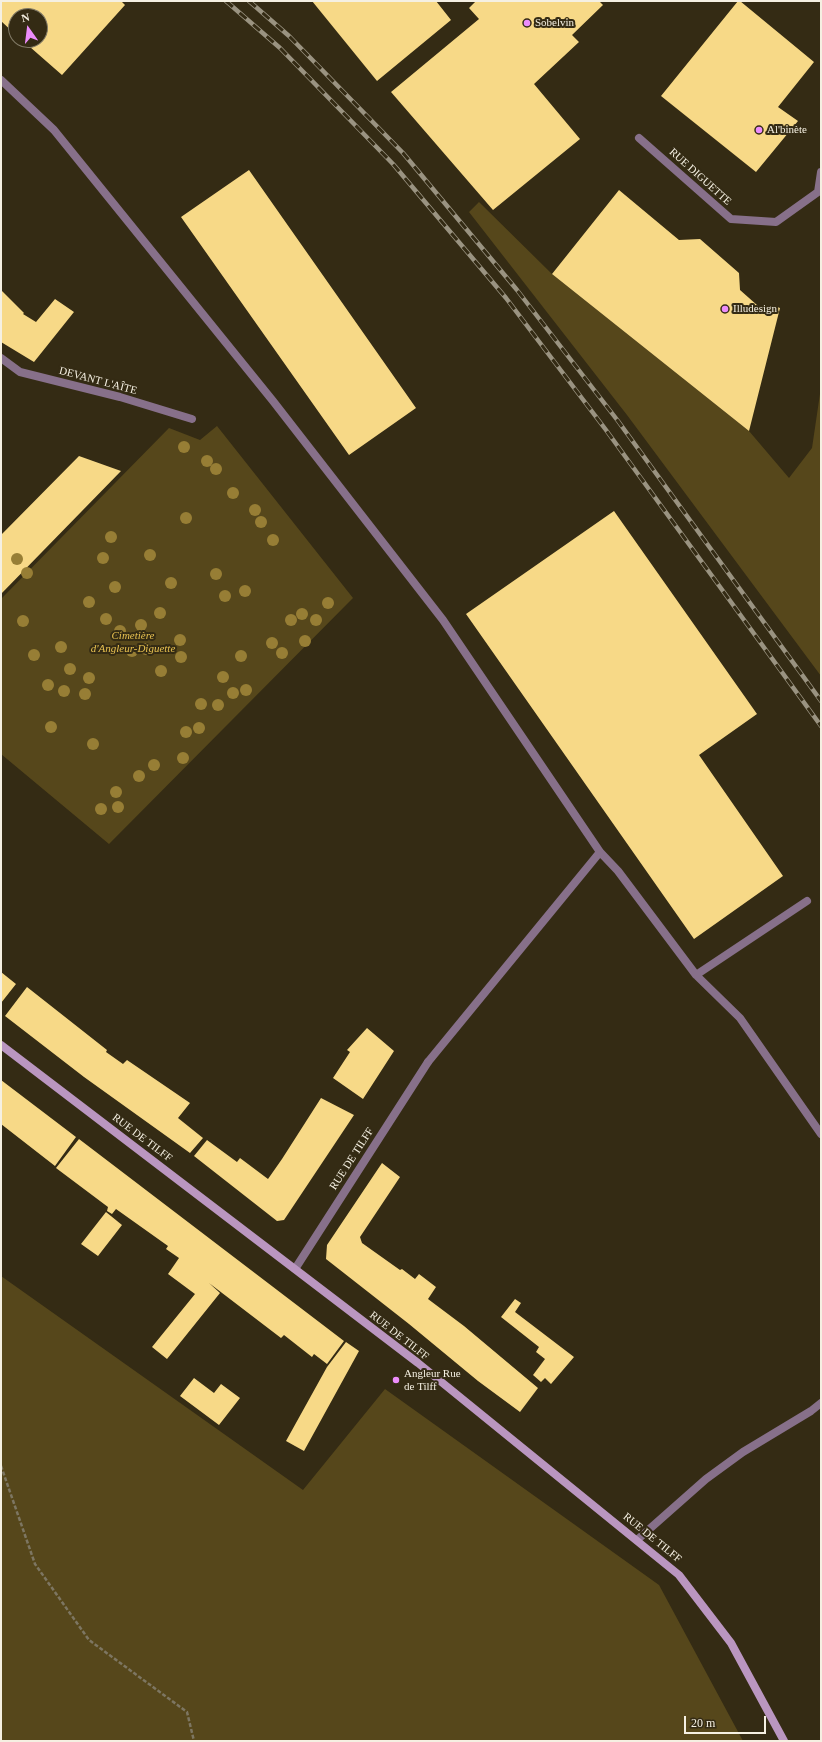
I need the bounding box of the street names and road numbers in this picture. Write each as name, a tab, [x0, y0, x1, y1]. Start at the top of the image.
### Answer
street label: RUE DIGUETTE	[666, 146, 734, 208]
street label: DEVANT L'AÎTE	[58, 364, 138, 398]
street label: RUE DE TILFF	[109, 1111, 175, 1165]
street label: RUE DE TILFF	[327, 1125, 377, 1193]
street label: RUE DE TILFF	[367, 1309, 431, 1363]
street label: RUE DE TILFF	[620, 1510, 684, 1566]

